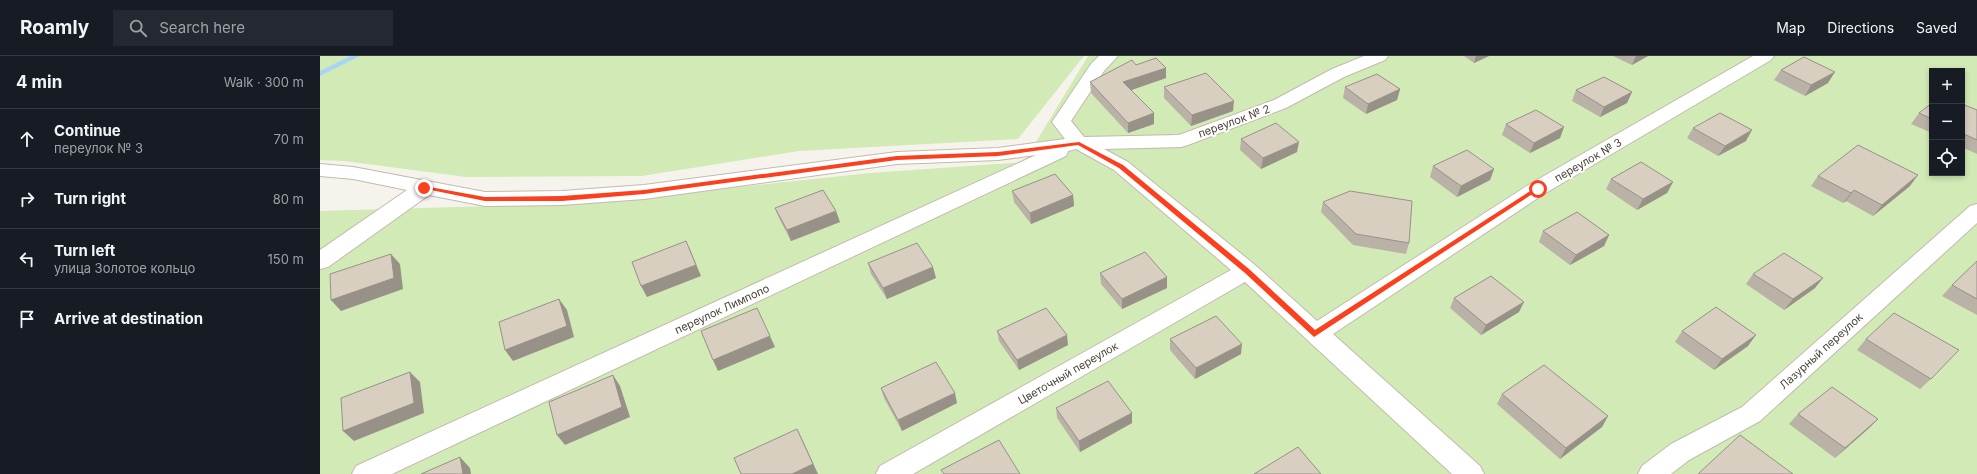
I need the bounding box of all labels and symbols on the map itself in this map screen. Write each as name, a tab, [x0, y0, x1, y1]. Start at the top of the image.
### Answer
street label: переулок № 2	[1196, 102, 1272, 140]
street label: переулок № 3	[1552, 135, 1624, 185]
route end	[415, 179, 433, 197]
route start	[1529, 180, 1547, 198]
street label: переулок Лимпопо	[672, 281, 772, 337]
street label: Лазурный переулок	[1776, 310, 1866, 392]
street label: Цветочный переулок	[1016, 339, 1121, 407]

